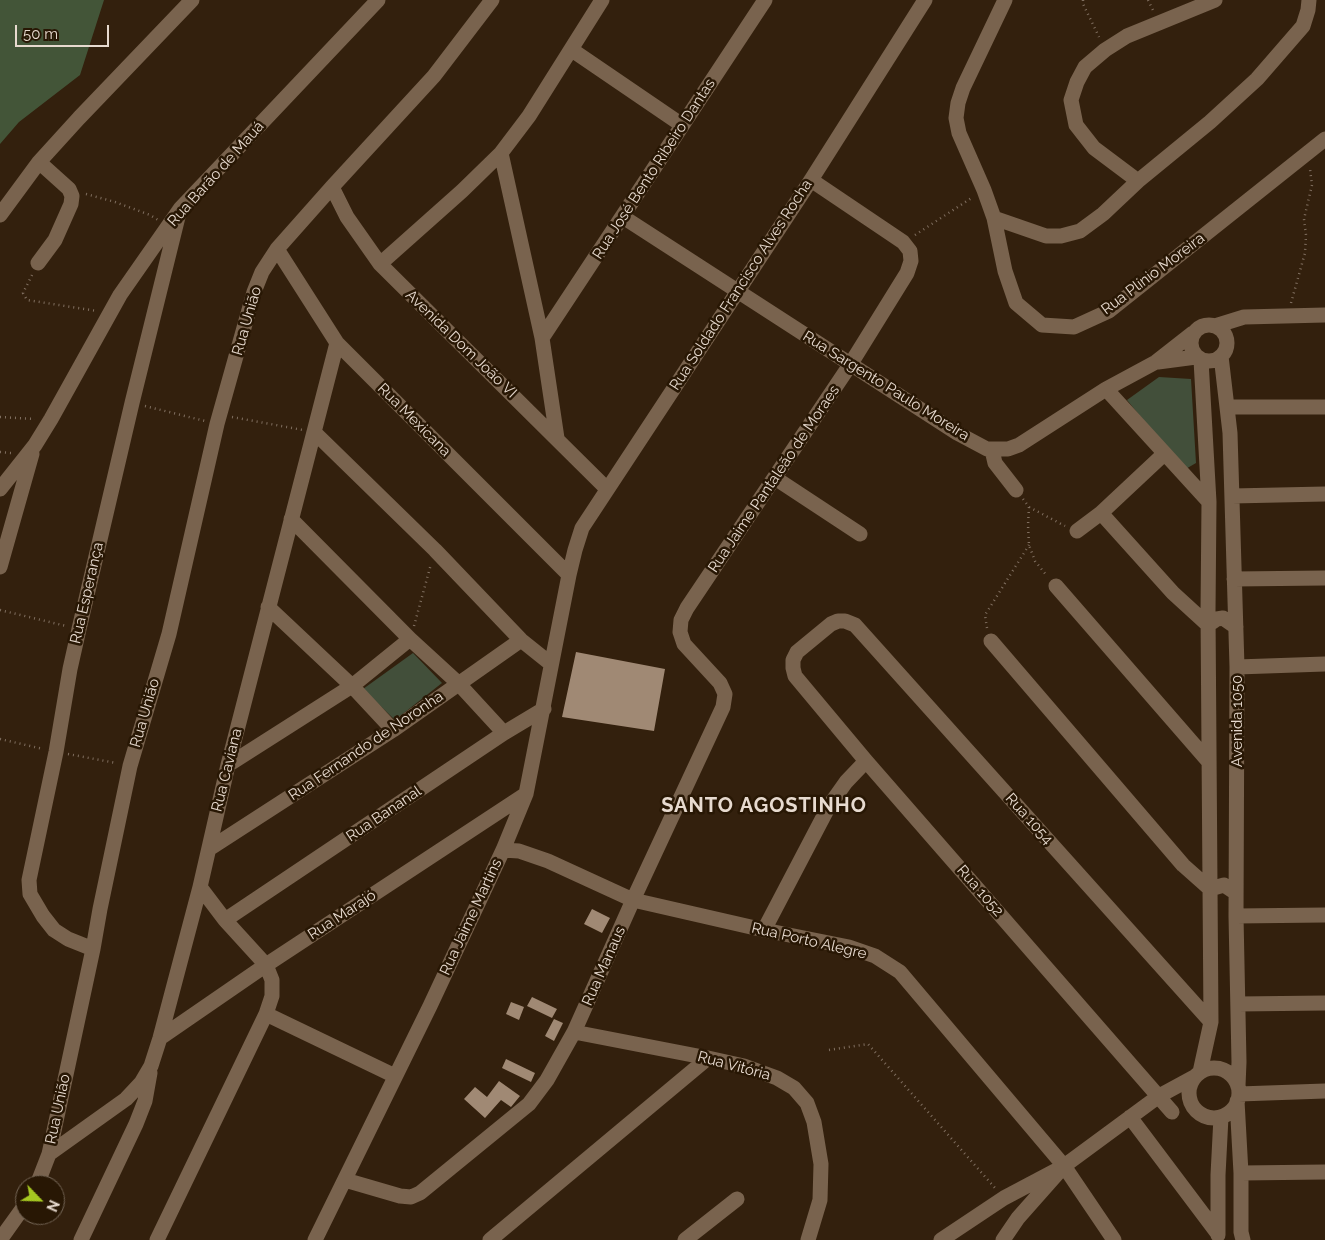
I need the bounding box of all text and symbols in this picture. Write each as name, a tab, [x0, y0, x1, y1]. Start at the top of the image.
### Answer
scale bar	[18, 15, 111, 47]
text: 50 m	[23, 25, 58, 43]
street label: Rua José Bento Ribeiro Dantas	[589, 75, 719, 263]
street label: Rua Barão de Mauá	[164, 118, 268, 230]
street label: Rua Soldado Francisco Alves Rocha	[666, 176, 816, 394]
street label: Rua Plínio Moreira	[1098, 229, 1208, 319]
street label: Rua União	[229, 284, 265, 358]
street label: Avenida Dom João VI	[402, 286, 520, 402]
street label: Rua Sargento Paulo Moreira	[799, 327, 973, 445]
street label: Rua Mexicana	[374, 380, 454, 460]
street label: Rua Jaime Pantaleão de Moraes	[704, 382, 844, 576]
street label: Rua Esperança	[67, 541, 107, 645]
street label: Avenida 1050	[1228, 675, 1246, 767]
street label: Rua União	[127, 676, 163, 750]
street label: Rua Fernando de Noronha	[285, 687, 447, 805]
street label: Rua Caviana	[208, 727, 246, 813]
street label: Rua Bananal	[343, 782, 425, 846]
street label: Rua 1054	[1001, 790, 1057, 848]
district label: SANTO AGOSTINHO	[659, 794, 869, 818]
street label: Rua Jaime Martins	[436, 856, 506, 978]
street label: Rua 1052	[953, 862, 1007, 920]
street label: Rua Marajó	[305, 886, 379, 944]
street label: Rua Porto Alegre	[750, 919, 868, 963]
street label: Rua Manaus	[579, 924, 629, 1008]
street label: Rua Vitória	[696, 1048, 772, 1084]
street label: Rua União	[42, 1072, 74, 1146]
north arrow	[15, 1175, 65, 1225]
text: N	[43, 1198, 62, 1214]

